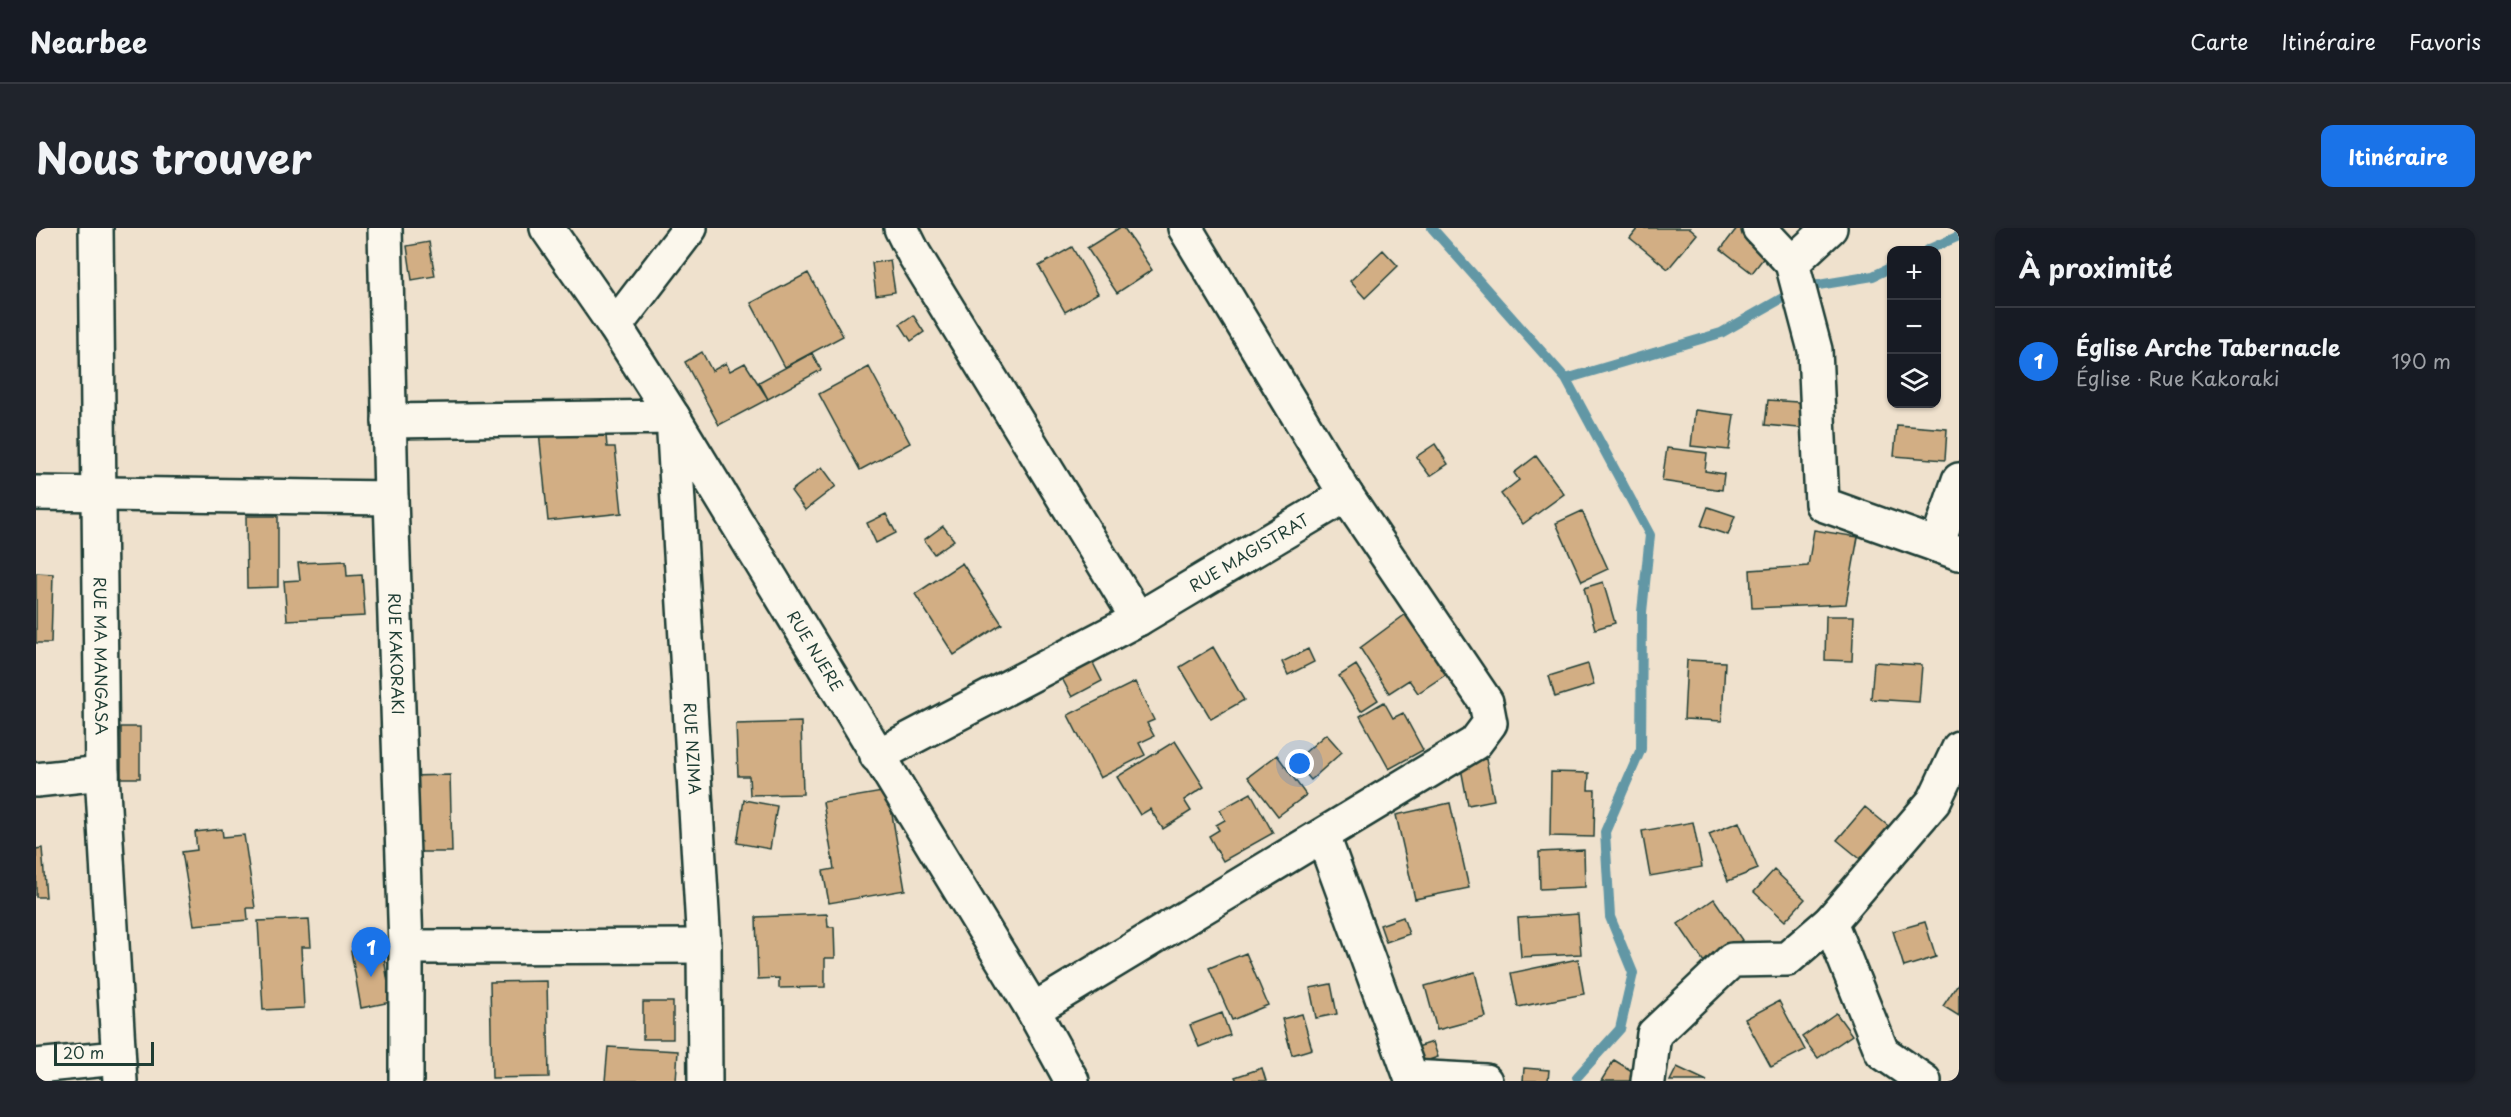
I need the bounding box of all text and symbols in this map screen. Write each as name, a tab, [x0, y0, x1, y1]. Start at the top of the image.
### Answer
text: Nearbee	[30, 20, 147, 63]
text: Carte	[2190, 25, 2249, 57]
text: Itinéraire	[2282, 25, 2376, 57]
text: Favoris	[2409, 25, 2481, 57]
text: Nous trouver	[36, 125, 312, 188]
button: Itinéraire	[2321, 125, 2475, 187]
map controls	[1887, 246, 1941, 408]
button: +	[1887, 246, 1941, 300]
text: À proximité	[2019, 248, 2173, 287]
button: −	[1887, 300, 1941, 354]
text: Église Arche Tabernacle	[2076, 330, 2340, 363]
text: 1	[2034, 346, 2043, 376]
text: 190 m	[2392, 346, 2451, 376]
button: layers	[1887, 354, 1941, 408]
text: Église · Rue Kakoraki	[2076, 363, 2280, 393]
street label: RUE MAGISTRAT	[1184, 507, 1313, 597]
street label: RUE MA MANGASA	[89, 577, 115, 735]
street label: RUE KAKORAKI	[383, 592, 411, 715]
street label: RUE NJERE	[782, 605, 850, 696]
street label: RUE NZIMA	[679, 702, 708, 795]
your location	[1285, 749, 1314, 778]
pin: 1	[352, 928, 390, 977]
scale bar	[54, 1039, 154, 1066]
text: 20 m	[63, 1040, 104, 1064]

